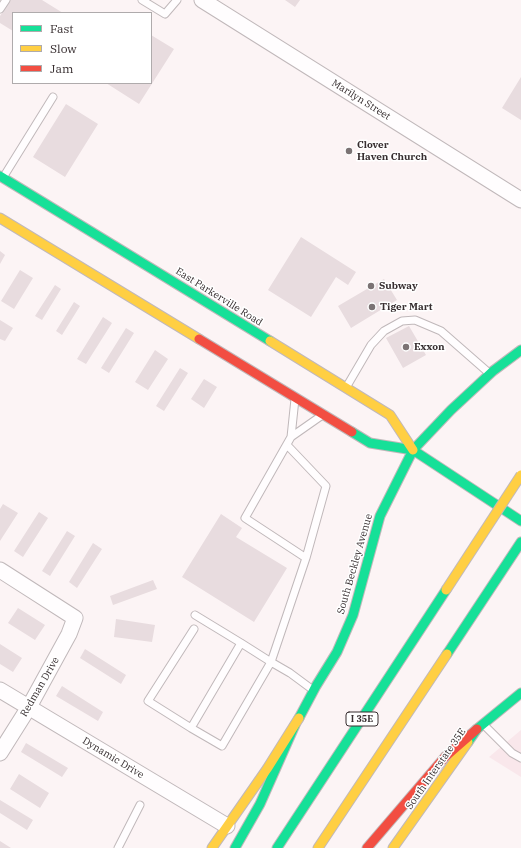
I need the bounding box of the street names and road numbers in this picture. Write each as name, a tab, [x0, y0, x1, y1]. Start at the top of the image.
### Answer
street label: Marilyn Street	[329, 77, 393, 123]
street label: East Parkerville Road	[173, 265, 265, 329]
street label: South Beckley Avenue	[335, 512, 375, 616]
street label: Redman Drive	[18, 655, 62, 719]
road number: I 35E	[346, 712, 378, 726]
street label: South Interstate 35E	[403, 726, 469, 812]
street label: Dynamic Drive	[80, 735, 146, 781]

